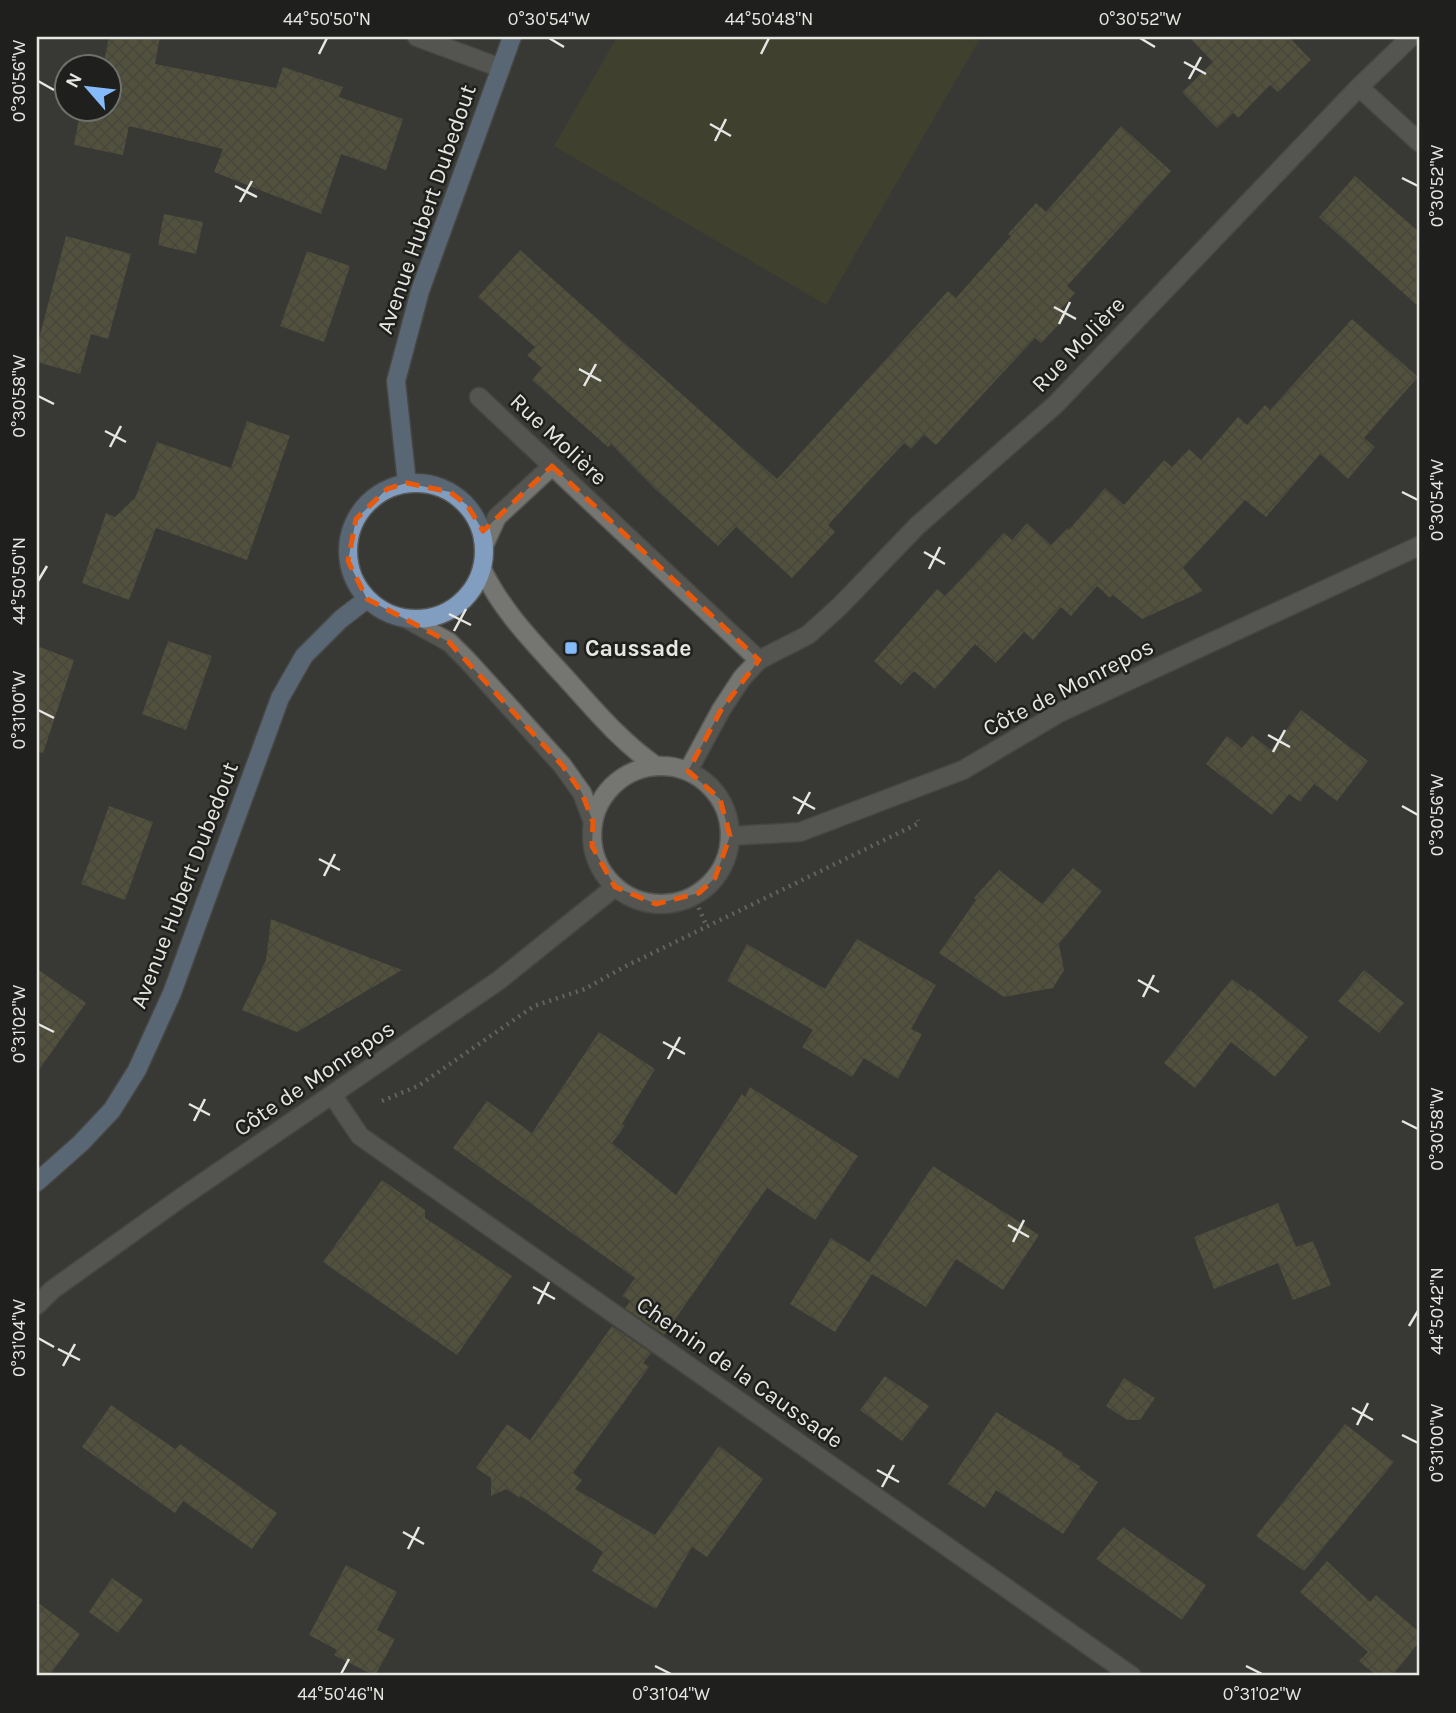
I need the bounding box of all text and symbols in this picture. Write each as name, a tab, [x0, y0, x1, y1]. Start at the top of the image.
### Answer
text: 44°50'50"N	[283, 8, 371, 30]
text: 0°30'54"W	[508, 8, 590, 30]
text: 44°50'48"N	[725, 8, 813, 30]
text: 0°30'52"W	[1099, 8, 1181, 30]
text: 0°30'56"W	[8, 40, 30, 122]
north arrow	[52, 52, 122, 122]
text: N	[61, 69, 87, 92]
street label: Avenue Hubert Dubedout	[371, 81, 482, 337]
text: 0°30'52"W	[1426, 145, 1448, 227]
street label: Rue Molière	[1026, 291, 1131, 398]
text: 0°30'58"W	[8, 354, 30, 438]
street label: Rue Molière	[505, 388, 613, 491]
text: 0°30'54"W	[1426, 459, 1448, 541]
text: 44°50'50"N	[8, 537, 30, 625]
street label: Côte de Monrepos	[978, 633, 1158, 742]
place label: Caussade	[585, 635, 691, 662]
marker: Caussade	[563, 640, 579, 656]
text: 0°31'00"W	[8, 671, 30, 749]
street label: Avenue Hubert Dubedout	[125, 758, 244, 1012]
text: 0°30'56"W	[1426, 774, 1448, 856]
text: 0°31'02"W	[8, 985, 30, 1063]
street label: Côte de Monrepos	[229, 1015, 400, 1142]
text: 0°30'58"W	[1426, 1087, 1448, 1171]
text: 44°50'42"N	[1426, 1267, 1448, 1355]
street label: Chemin de la Caussade	[631, 1291, 848, 1454]
text: 0°31'04"W	[8, 1299, 30, 1377]
text: 0°31'00"W	[1426, 1404, 1448, 1482]
text: 44°50'46"N	[297, 1683, 385, 1705]
text: 0°31'04"W	[632, 1683, 710, 1705]
text: 0°31'02"W	[1223, 1683, 1301, 1705]

